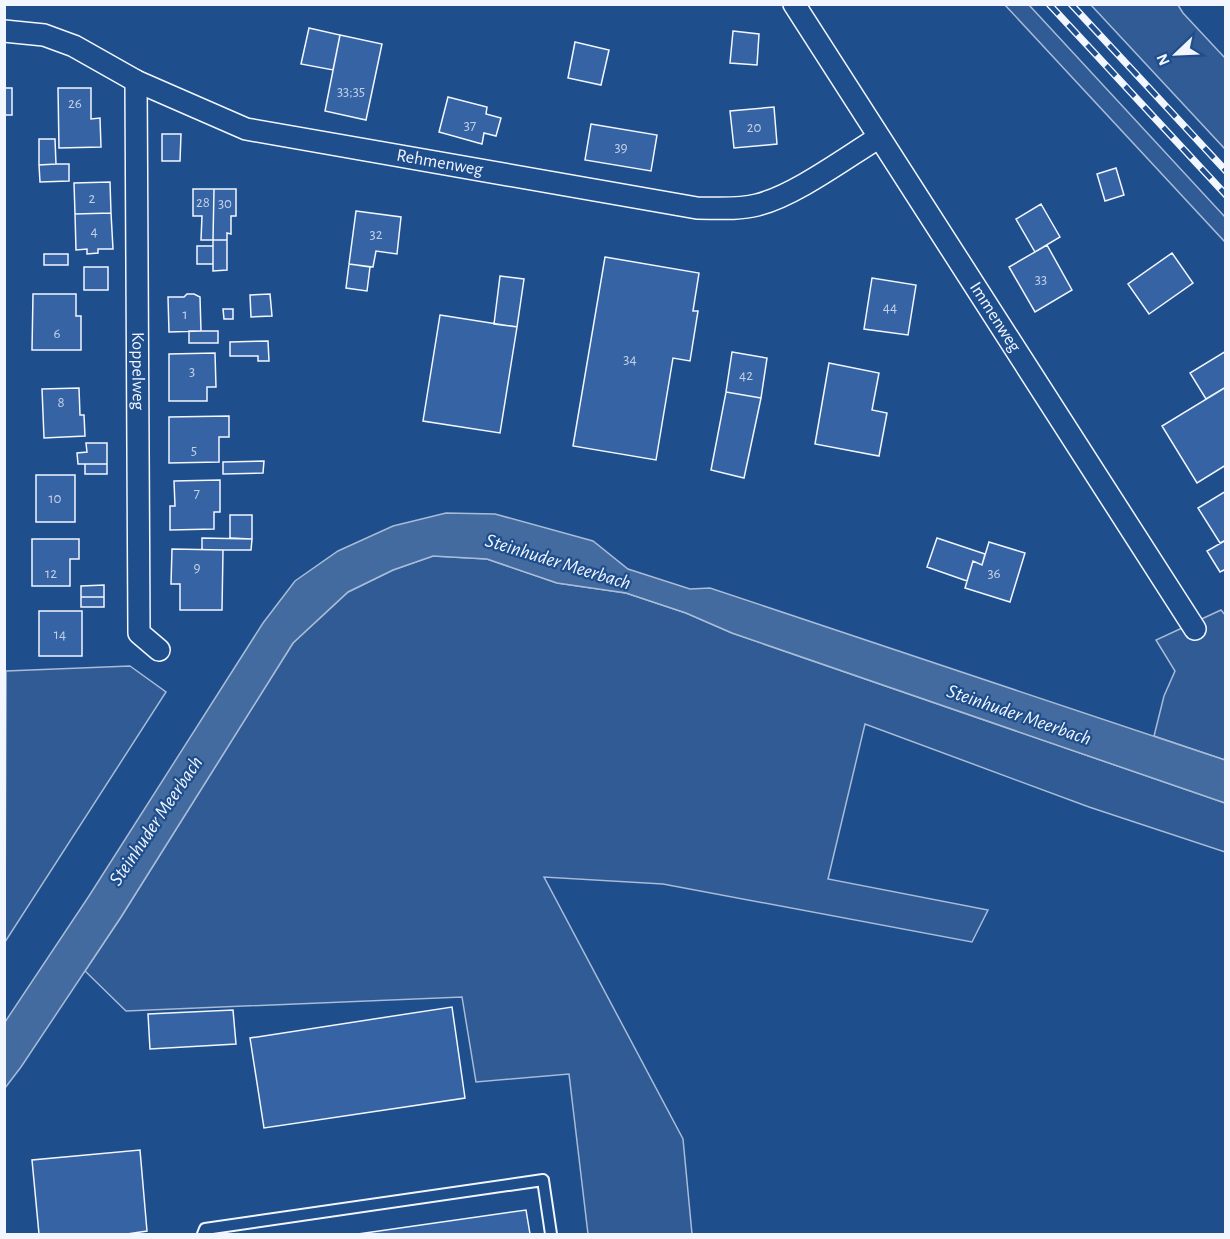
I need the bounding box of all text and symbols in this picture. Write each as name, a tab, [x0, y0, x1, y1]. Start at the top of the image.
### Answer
north arrow	[1146, 24, 1206, 84]
text: N	[1154, 51, 1173, 68]
house number: 33;35	[337, 84, 365, 99]
house number: 26	[68, 96, 82, 111]
house number: 37	[464, 118, 476, 133]
house number: 20	[747, 120, 761, 135]
house number: 39	[614, 140, 628, 155]
street label: Rehmenweg	[395, 147, 484, 179]
house number: 2	[89, 191, 96, 206]
house number: 28	[196, 195, 210, 210]
house number: 30	[218, 196, 232, 211]
house number: 4	[90, 224, 98, 239]
house number: 32	[369, 227, 383, 242]
house number: 33	[1035, 272, 1047, 287]
street label: Immenweg	[966, 279, 1024, 356]
house number: 44	[883, 300, 897, 315]
house number: 1	[182, 307, 188, 322]
house number: 6	[53, 326, 61, 341]
street label: Koppelweg	[128, 332, 147, 410]
house number: 34	[623, 352, 637, 367]
house number: 3	[189, 364, 195, 379]
house number: 42	[739, 368, 753, 383]
house number: 8	[57, 395, 65, 410]
house number: 5	[191, 443, 197, 458]
house number: 7	[194, 486, 200, 501]
house number: 10	[48, 491, 62, 506]
water label: Steinhuder Meerbach	[483, 530, 633, 594]
house number: 9	[193, 560, 201, 575]
house number: 12	[45, 566, 57, 581]
house number: 36	[987, 566, 1001, 581]
house number: 14	[54, 627, 66, 642]
water label: Steinhuder Meerbach	[944, 681, 1094, 749]
water label: Steinhuder Meerbach	[105, 753, 207, 889]

